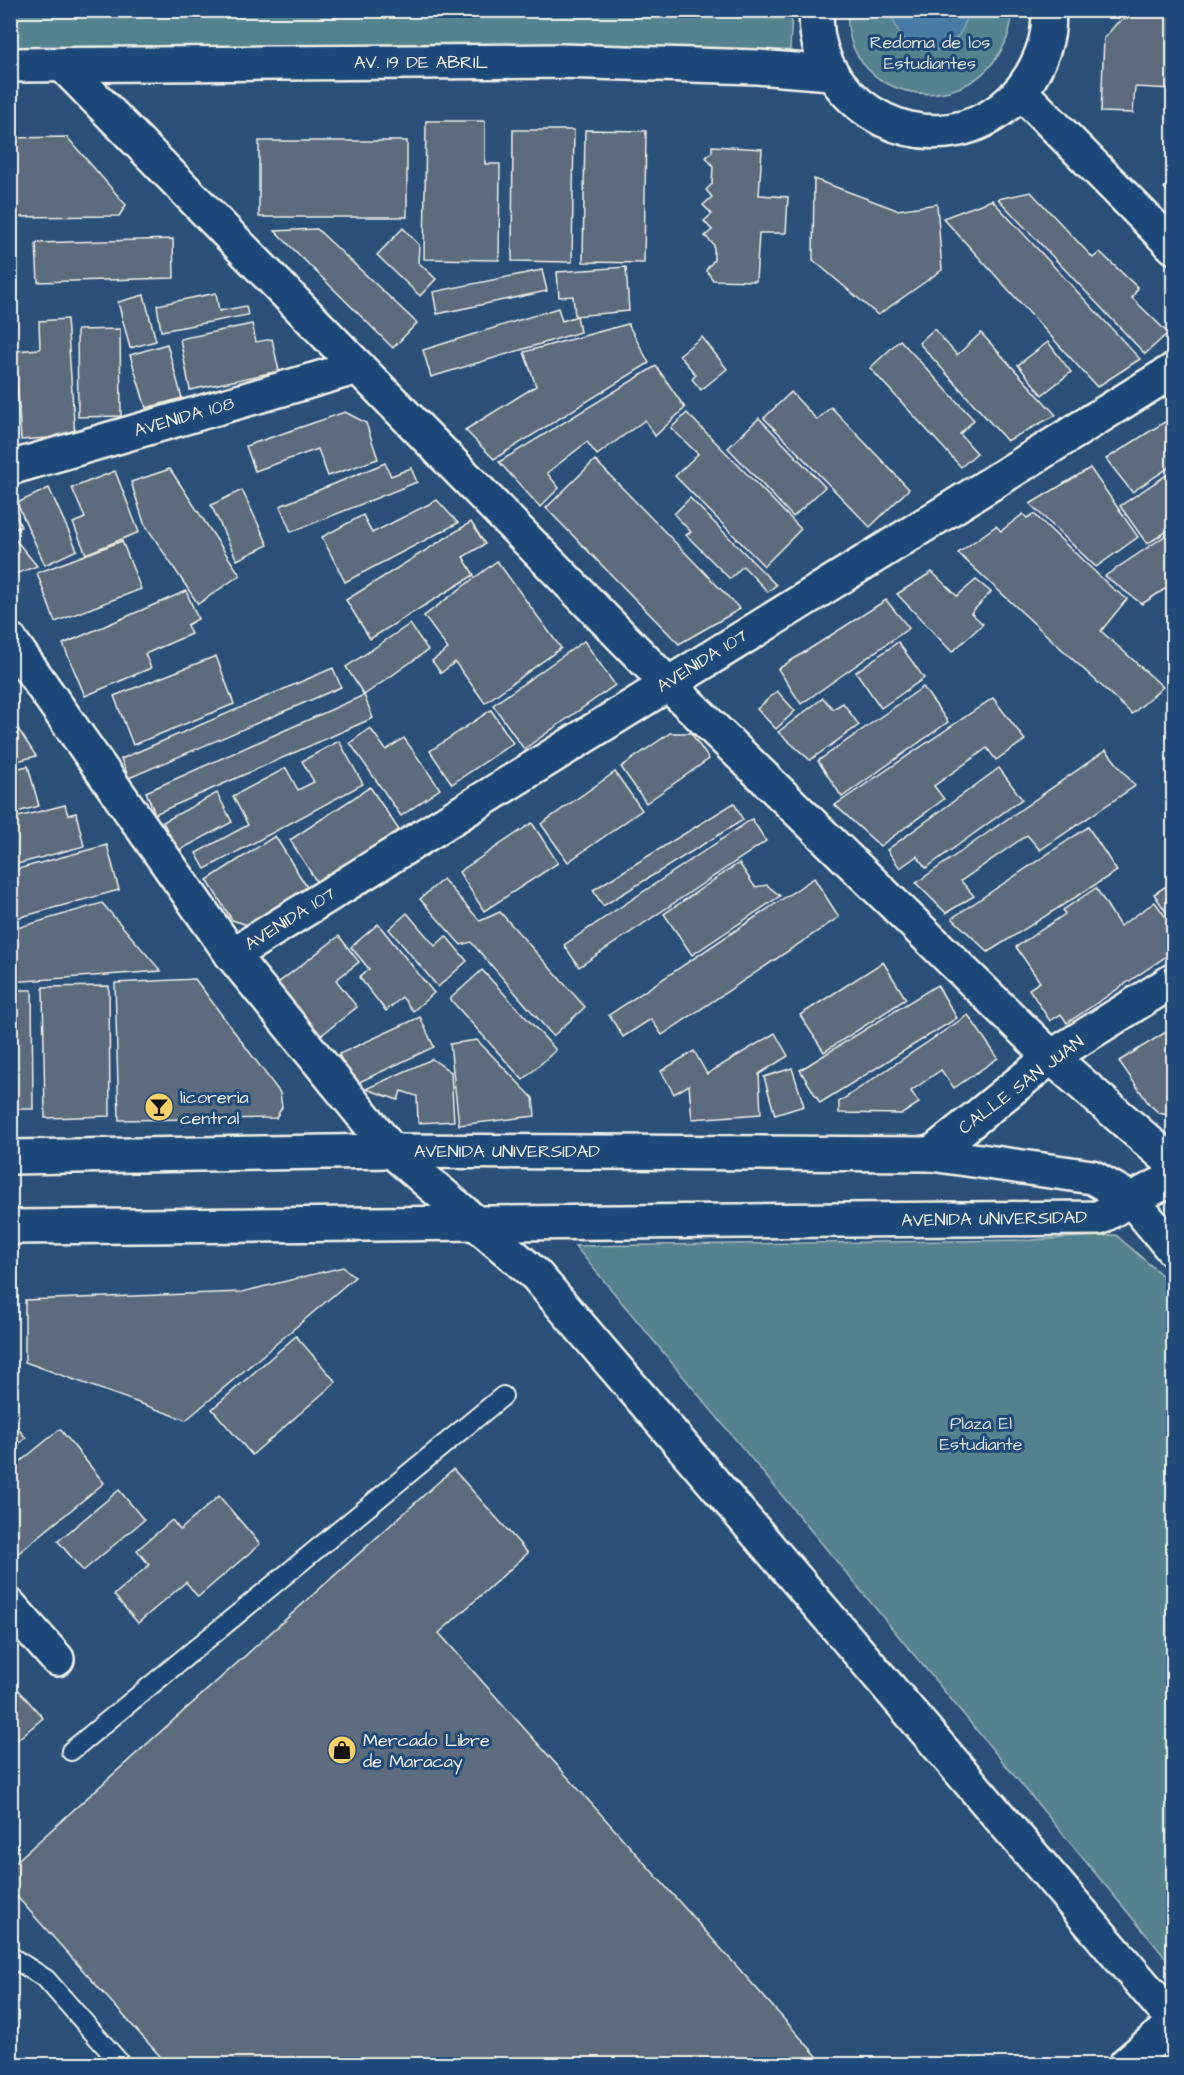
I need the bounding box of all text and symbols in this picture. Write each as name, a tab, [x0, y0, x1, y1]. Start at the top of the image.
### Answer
park label: Redoma de los Estudiantes	[870, 30, 990, 76]
street label: AV. 19 DE ABRIL	[354, 50, 489, 75]
street label: AVENIDA 108	[131, 391, 237, 443]
street label: AVENIDA 107	[652, 623, 752, 699]
street label: AVENIDA 107	[240, 881, 340, 957]
street label: CALLE SAN JUAN	[953, 1030, 1089, 1140]
place label: licoreria central	[180, 1085, 249, 1131]
bar icon: licoreria central	[143, 1091, 175, 1123]
street label: AVENIDA UNIVERSIDAD	[414, 1139, 600, 1164]
street label: AVENIDA UNIVERSIDAD	[901, 1205, 1087, 1233]
park label: Plaza El Estudiante	[939, 1411, 1023, 1457]
place label: Mercado Libre de Maracay	[363, 1728, 490, 1775]
shop icon: Mercado Libre de Maracay	[326, 1734, 358, 1766]

